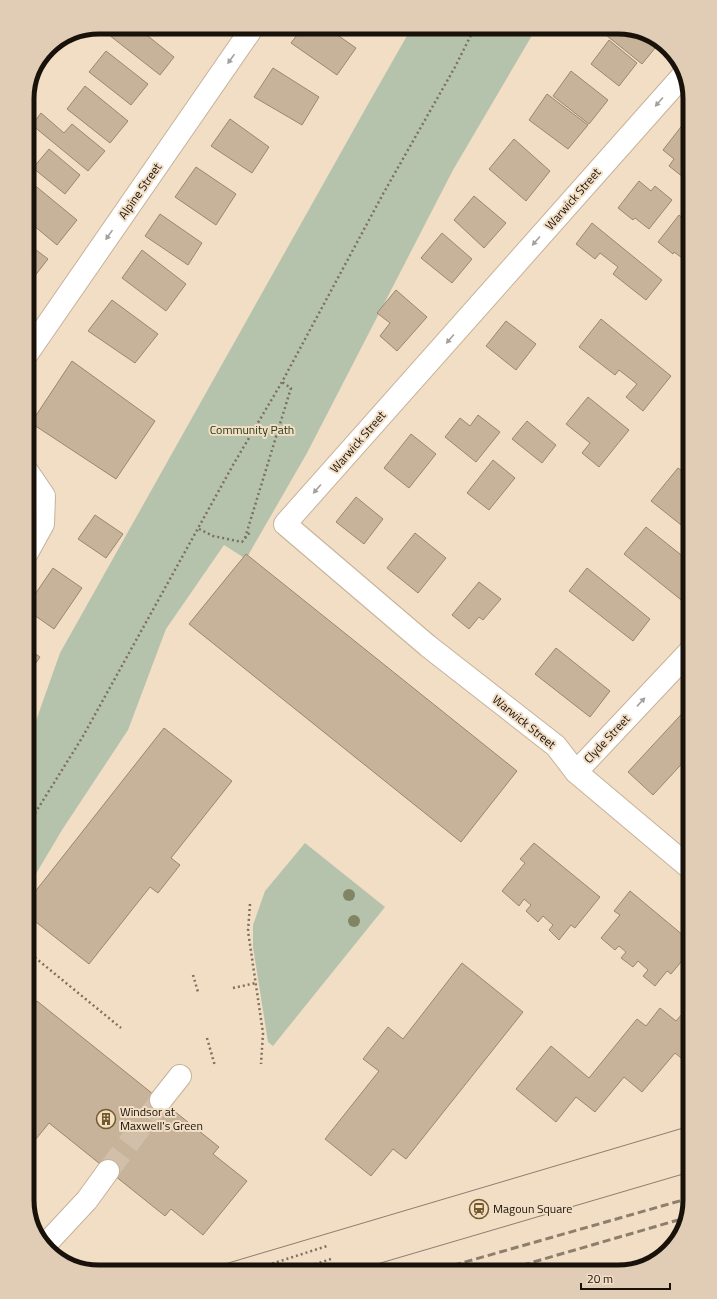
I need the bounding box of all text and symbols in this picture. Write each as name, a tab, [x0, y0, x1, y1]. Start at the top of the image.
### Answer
one-way arrow	[227, 54, 235, 64]
one-way arrow	[654, 97, 664, 107]
street label: Alpine Street	[113, 158, 166, 223]
street label: Warwick Street	[540, 163, 606, 234]
one-way arrow	[105, 230, 113, 240]
one-way arrow	[531, 236, 540, 247]
one-way arrow	[445, 334, 454, 344]
street label: Warwick Street	[325, 406, 391, 477]
park label: Community Path	[210, 420, 294, 439]
one-way arrow	[313, 484, 322, 493]
street label: Warwick Street	[488, 690, 561, 754]
one-way arrow	[636, 697, 646, 707]
street label: Clyde Street	[579, 709, 635, 767]
place label: Windsor at Maxwell's Green	[120, 1102, 203, 1135]
building icon: Windsor at Maxwell's Green	[95, 1108, 117, 1130]
station icon: Magoun Square	[468, 1198, 490, 1220]
place label: Magoun Square	[493, 1199, 572, 1218]
scale bar	[581, 1265, 670, 1291]
text: 20 m	[587, 1269, 613, 1288]

